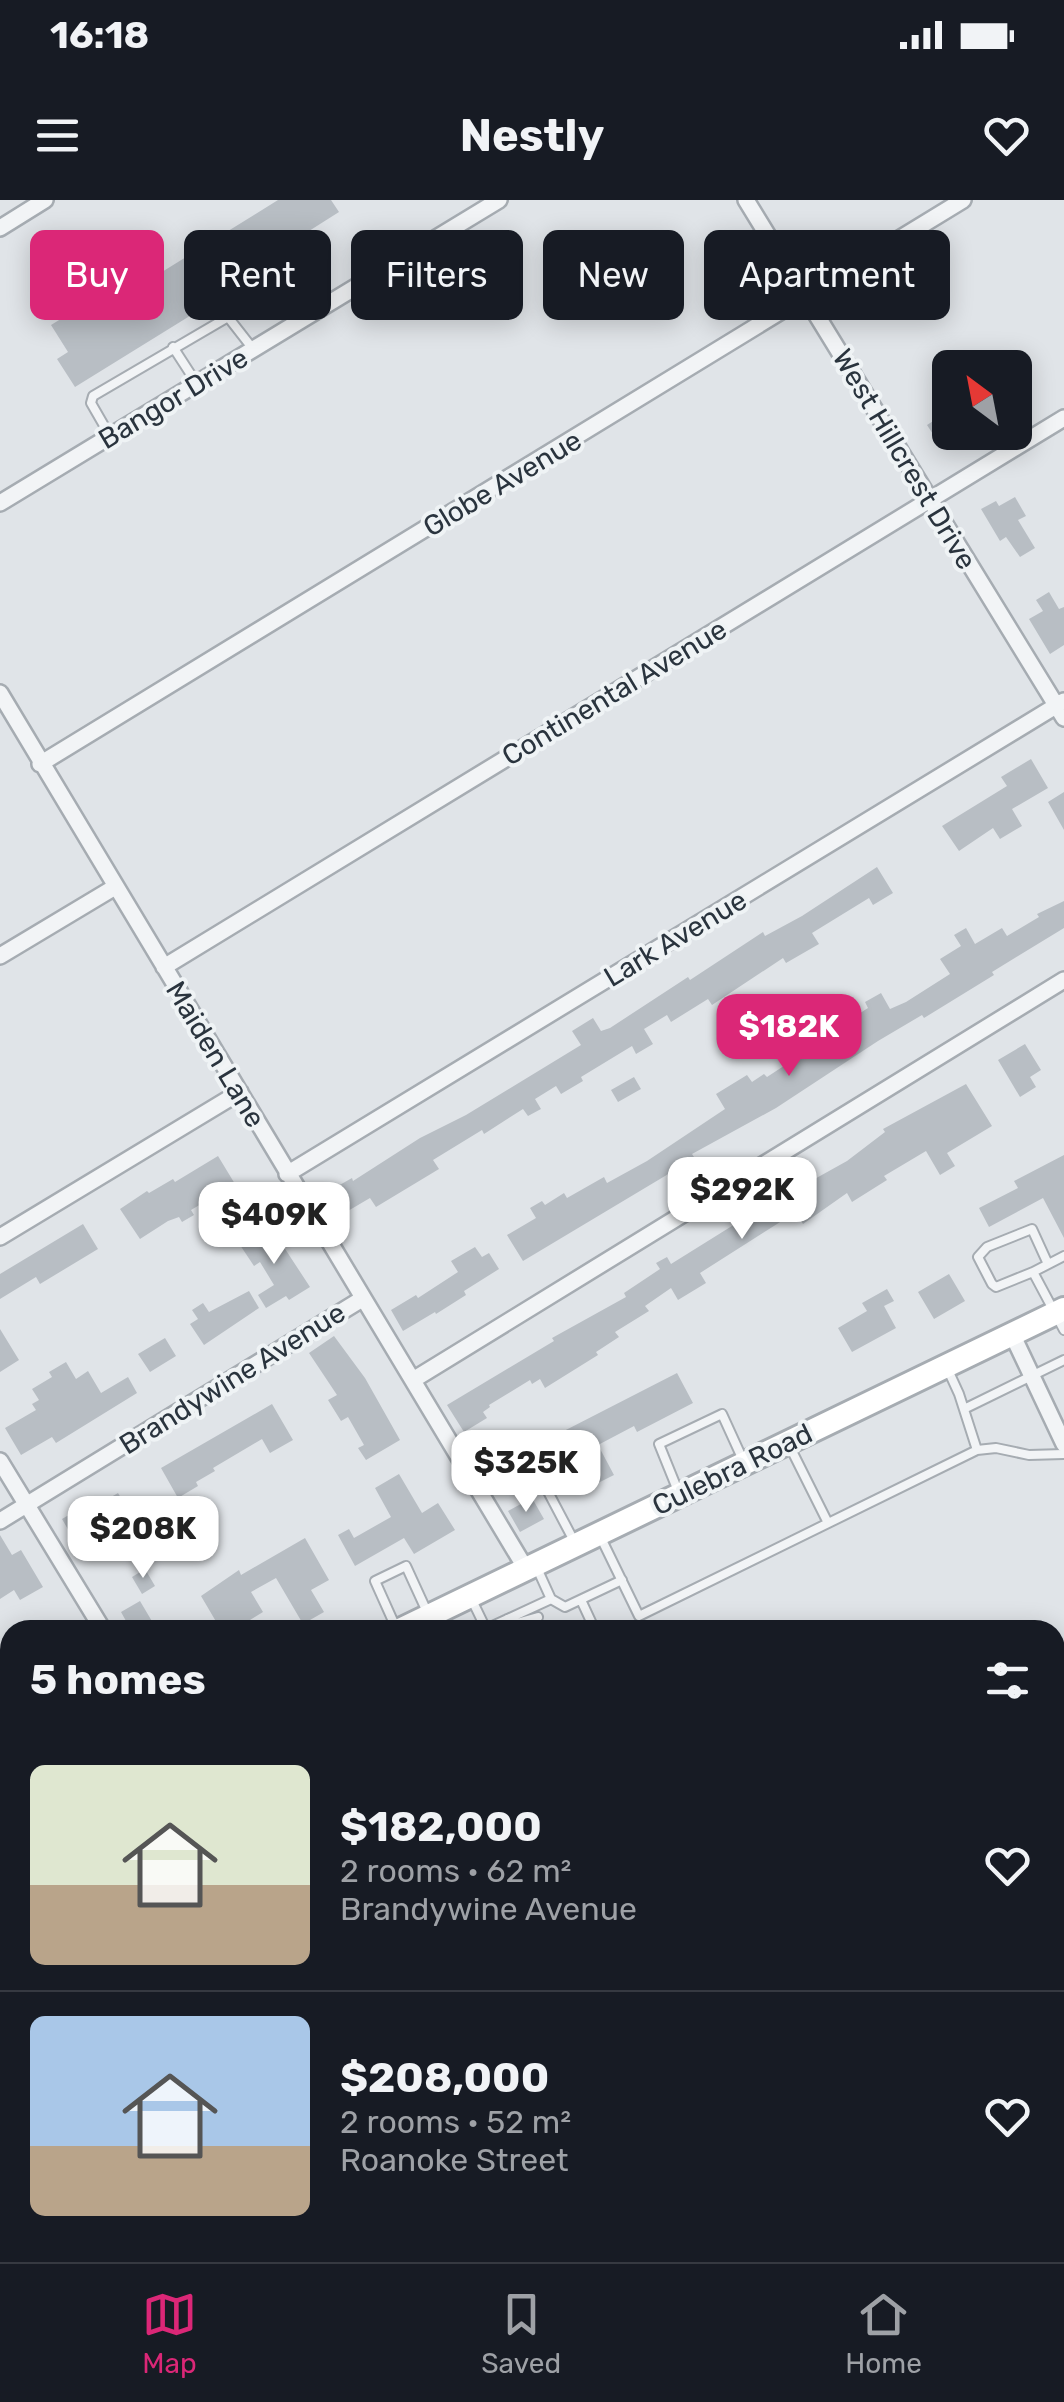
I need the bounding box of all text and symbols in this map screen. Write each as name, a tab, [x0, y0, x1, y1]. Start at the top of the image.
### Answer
text: 16:18	[50, 12, 149, 58]
icon: menu	[30, 108, 85, 163]
icon: heart	[979, 108, 1034, 163]
text: Nestly	[460, 109, 604, 162]
chip: Buy	[30, 230, 164, 320]
chip: Rent	[184, 230, 331, 320]
chip: Filters	[351, 230, 523, 320]
chip: New	[543, 230, 684, 320]
chip: Apartment	[704, 230, 950, 320]
street label: Bangor Drive	[93, 341, 254, 456]
street label: West Hillcrest Drive	[826, 343, 983, 575]
north arrow	[932, 350, 1032, 450]
map controls	[932, 350, 1032, 450]
street label: Globe Avenue	[417, 423, 587, 544]
street label: Continental Avenue	[496, 612, 732, 773]
street label: Lark Avenue	[598, 883, 752, 994]
street label: Maiden Lane	[159, 975, 272, 1133]
pin: $182K	[719, 994, 859, 1079]
text: $182K	[739, 1007, 839, 1045]
pin: $292K	[672, 1157, 812, 1242]
text: $292K	[690, 1170, 794, 1208]
pin: $409K	[204, 1182, 344, 1267]
text: $409K	[221, 1195, 327, 1233]
street label: Brandywine Avenue	[113, 1296, 351, 1461]
street label: Culebra Road	[647, 1417, 818, 1522]
pin: $325K	[456, 1430, 596, 1515]
text: $325K	[473, 1443, 579, 1481]
pin: $208K	[73, 1496, 213, 1581]
text: $208K	[90, 1509, 196, 1547]
icon: filters	[980, 1653, 1035, 1708]
text: 5 homes	[30, 1655, 206, 1705]
text: $182,000	[340, 1802, 542, 1852]
icon: home	[110, 1805, 230, 1925]
icon: heart	[980, 1838, 1035, 1893]
text: 2 rooms · 62 m²	[340, 1852, 572, 1890]
text: Brandywine Avenue	[340, 1890, 637, 1928]
text: $208,000	[340, 2053, 549, 2103]
icon: home	[110, 2056, 230, 2176]
icon: heart	[980, 2089, 1035, 2144]
text: 2 rooms · 52 m²	[340, 2103, 571, 2141]
text: Roanoke Street	[340, 2141, 569, 2179]
tab: Map	[142, 2287, 197, 2380]
tab: Saved	[481, 2287, 561, 2380]
tab: Home	[845, 2287, 922, 2380]

